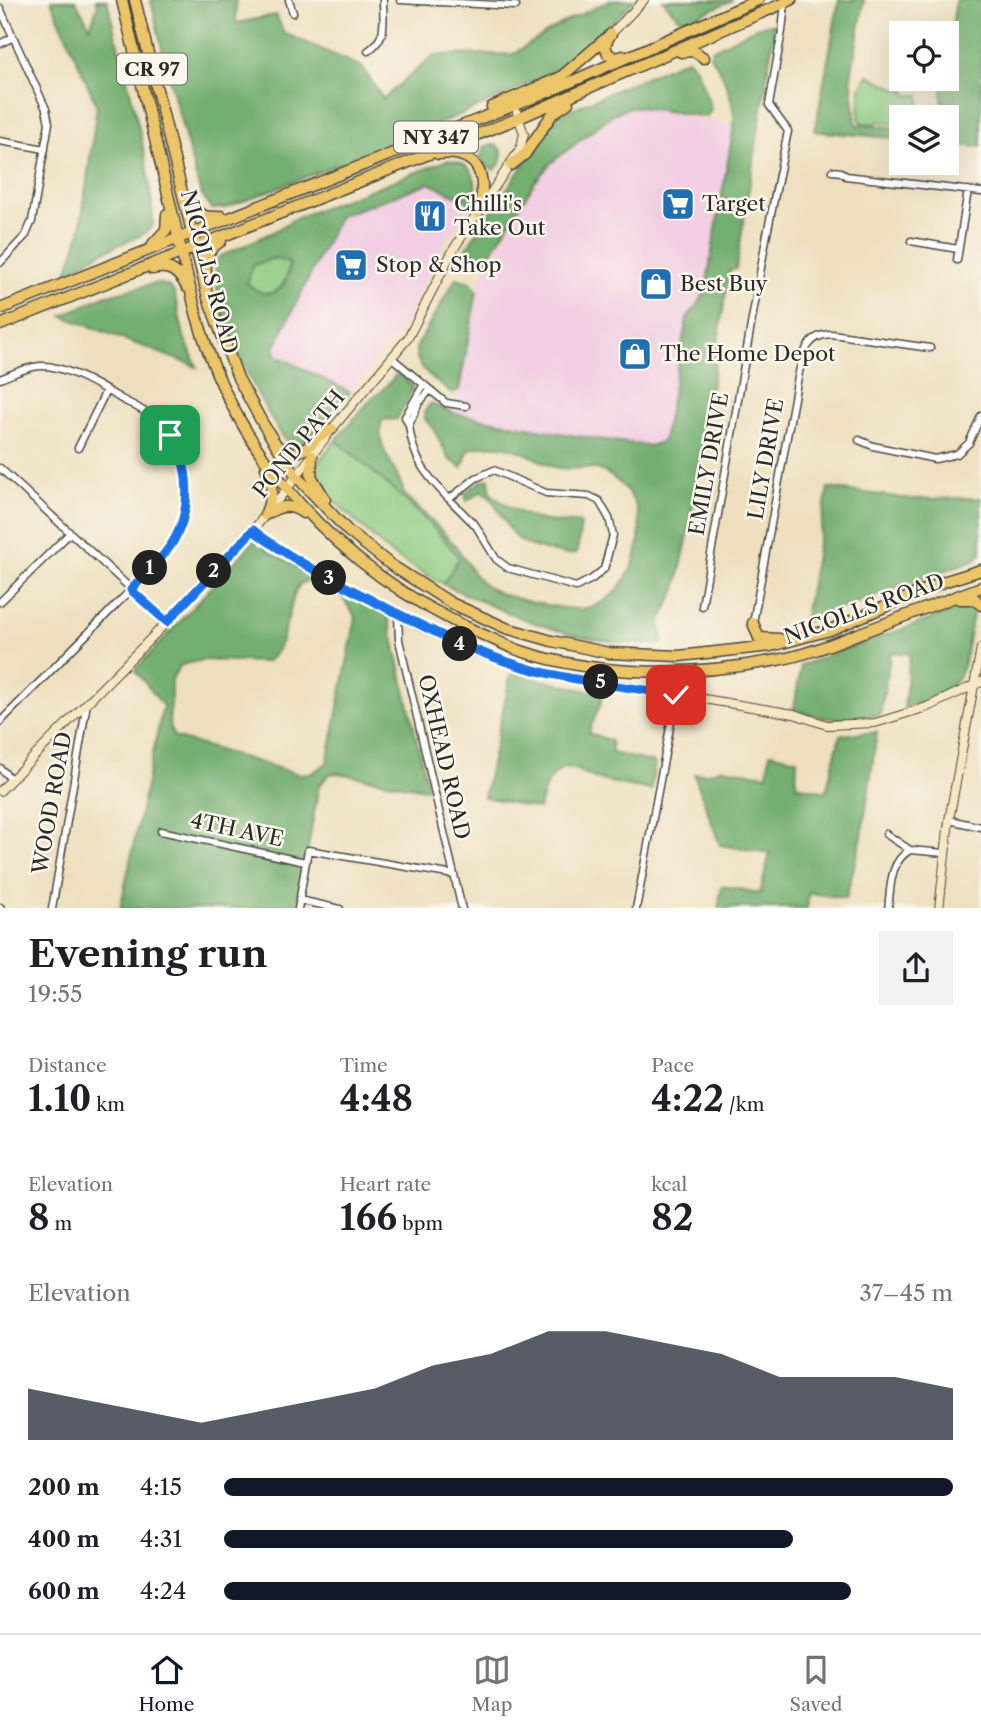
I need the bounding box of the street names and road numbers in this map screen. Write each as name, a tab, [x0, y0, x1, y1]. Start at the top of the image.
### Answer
road number: CR 97	[117, 54, 187, 85]
road number: NY 347	[394, 122, 478, 153]
street label: NICOLLS ROAD	[176, 187, 243, 357]
street label: POND PATH	[248, 385, 350, 503]
street label: EMILY DRIVE	[684, 390, 733, 537]
street label: LILY DRIVE	[743, 396, 788, 522]
street label: NICOLLS ROAD	[780, 568, 947, 649]
street label: OXHEAD ROAD	[413, 672, 476, 842]
street label: WOOD ROAD	[27, 730, 76, 877]
street label: 4TH AVE	[188, 808, 286, 852]

